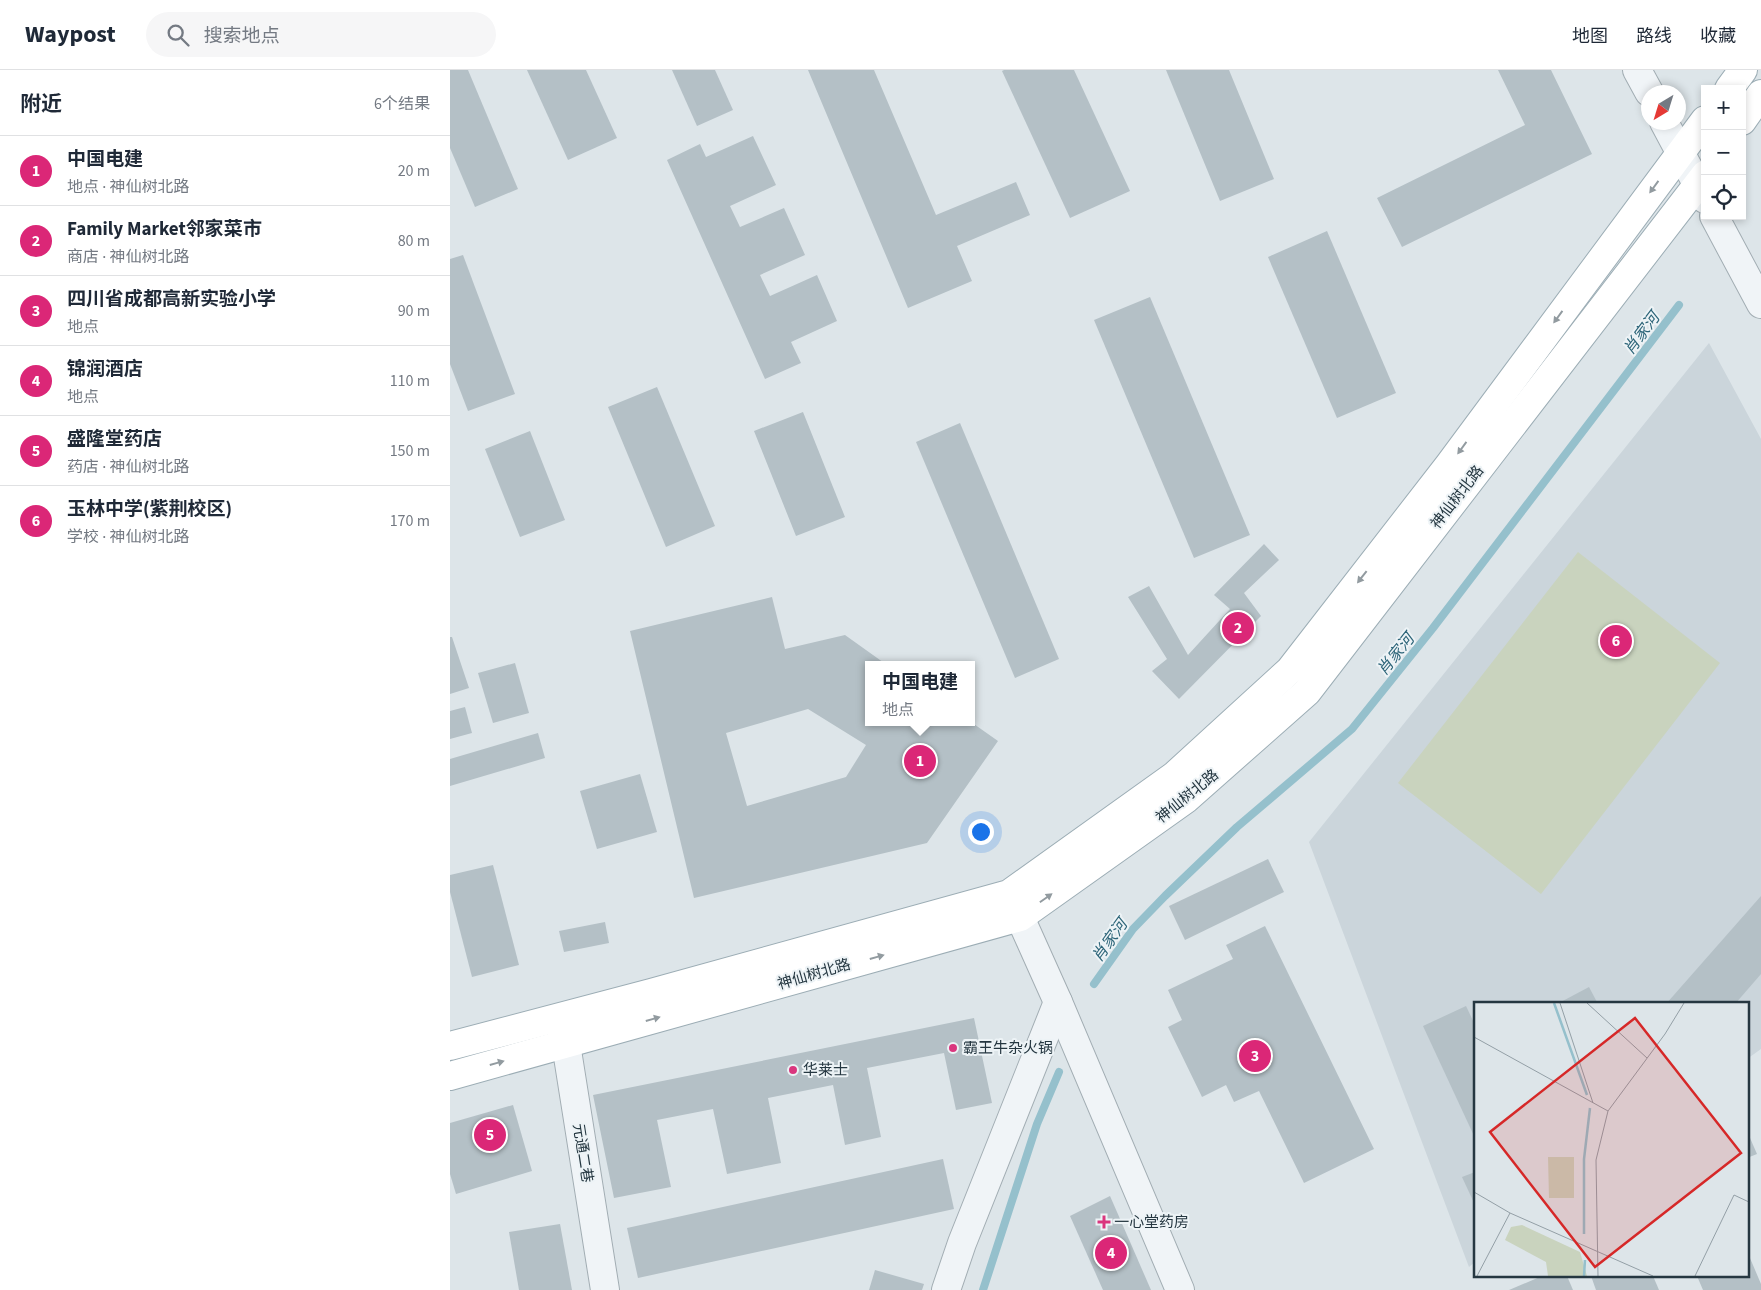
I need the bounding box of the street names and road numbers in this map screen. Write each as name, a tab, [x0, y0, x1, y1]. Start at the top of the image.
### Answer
street label: 神仙树北路	[1426, 461, 1489, 533]
street label: 神仙树北路	[1152, 765, 1223, 828]
street label: 神仙树北路	[775, 954, 853, 995]
street label: 元通二巷	[567, 1122, 598, 1184]

